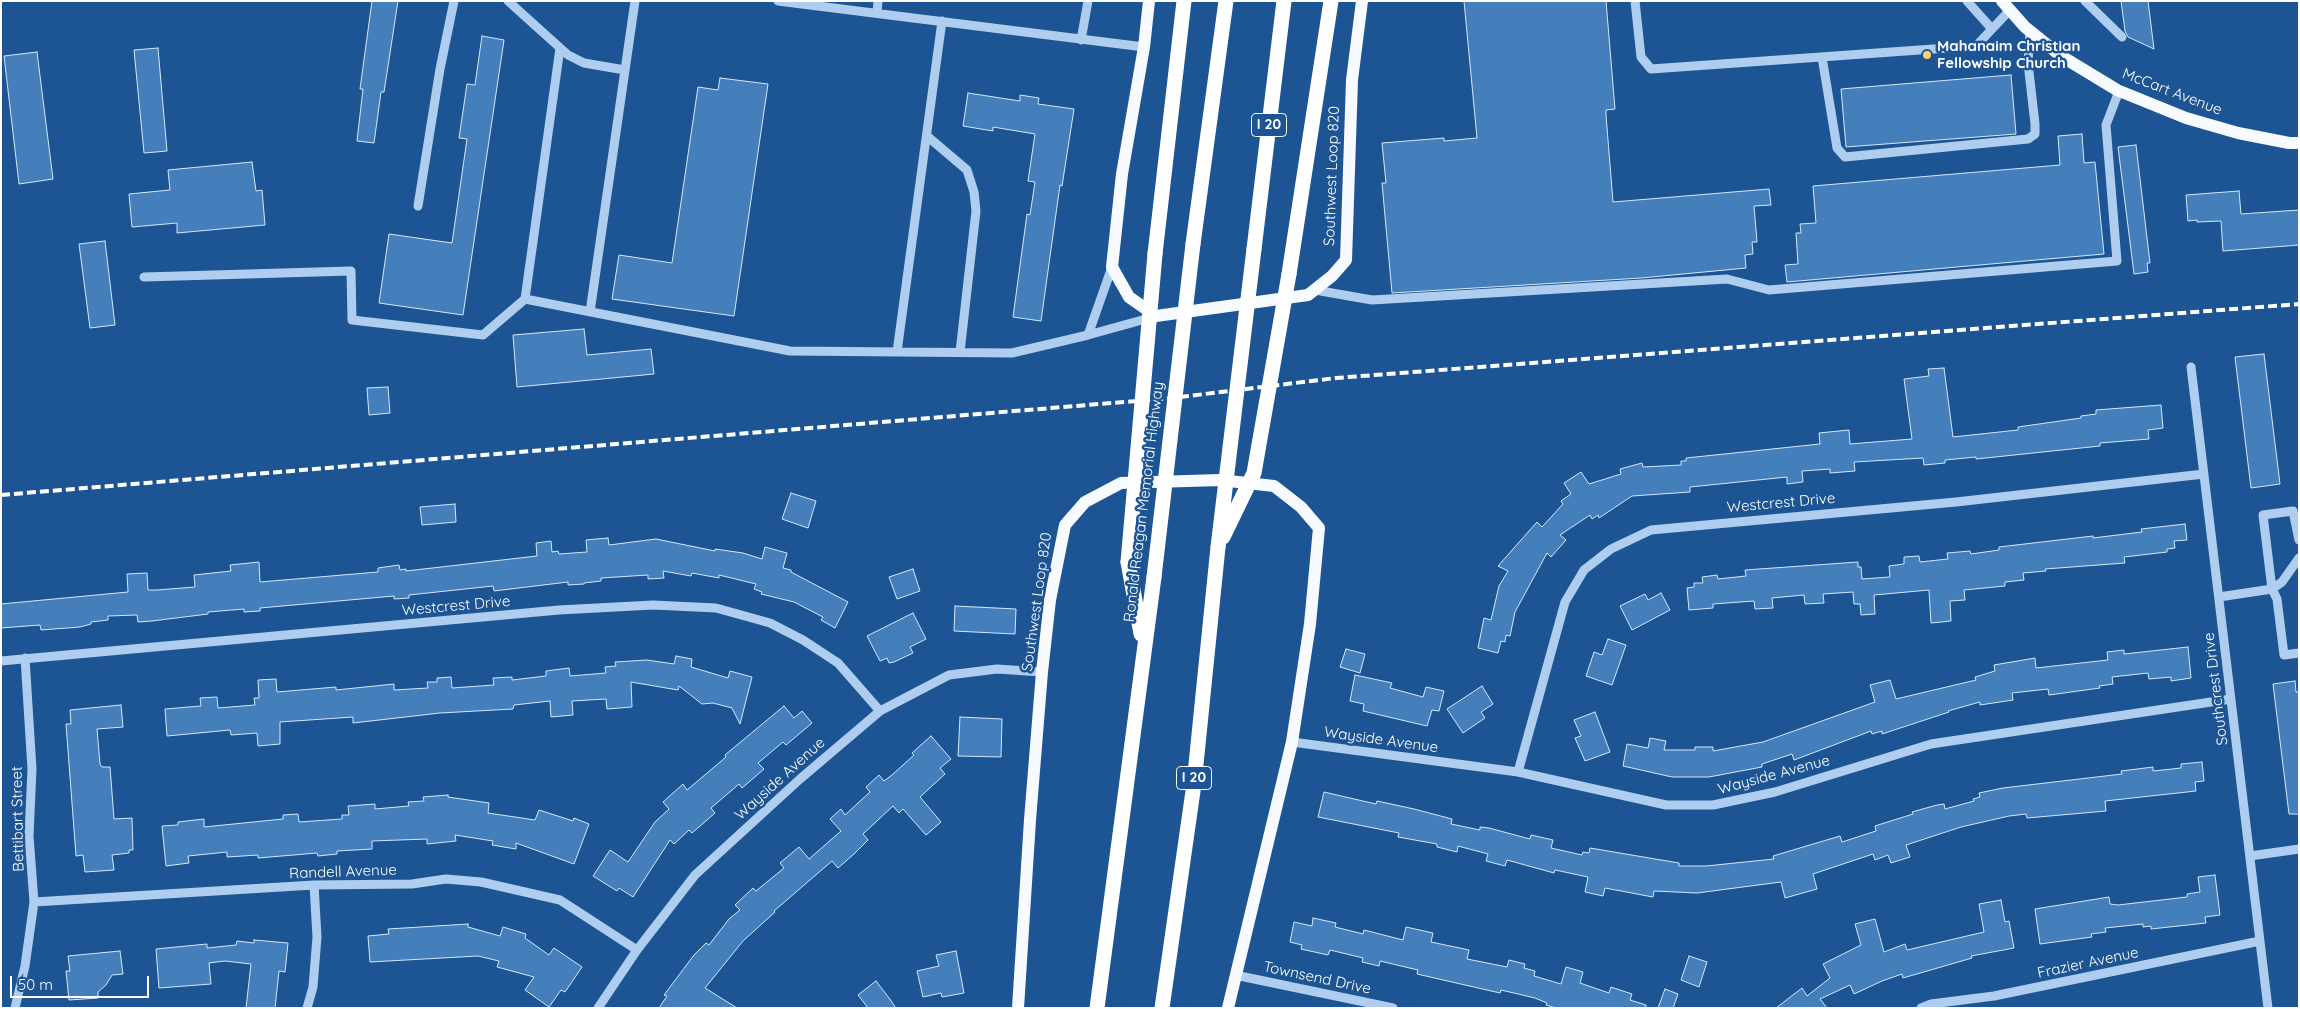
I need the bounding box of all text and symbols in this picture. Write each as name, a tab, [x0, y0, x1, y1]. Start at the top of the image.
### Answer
place label: Mahanaim Christian Fellowship Church	[1937, 37, 2080, 72]
marker: Mahanaim Christian Fellowship Church	[1921, 49, 1933, 61]
street label: McCart Avenue	[2120, 65, 2224, 119]
street label: Southwest Loop 820	[1321, 106, 1343, 246]
road number: I 20	[1252, 114, 1286, 136]
street label: Ronald Reagan Memorial Highway	[1120, 381, 1168, 623]
street label: Westcrest Drive	[1726, 489, 1836, 517]
street label: Southwest Loop 820	[1018, 531, 1056, 673]
street label: Westcrest Drive	[401, 592, 511, 620]
street label: Southcrest Drive	[2200, 632, 2232, 746]
street label: Wayside Avenue	[1323, 723, 1439, 757]
street label: Wayside Avenue	[731, 734, 829, 824]
street label: Wayside Avenue	[1716, 751, 1832, 799]
street label: Bettibart Street	[8, 766, 28, 872]
road number: I 20	[1176, 766, 1212, 790]
street label: Randell Avenue	[289, 861, 397, 883]
street label: Frazier Avenue	[2036, 943, 2140, 983]
street label: Townsend Drive	[1261, 958, 1373, 998]
scale bar	[12, 966, 151, 998]
text: 50 m	[18, 975, 53, 994]

